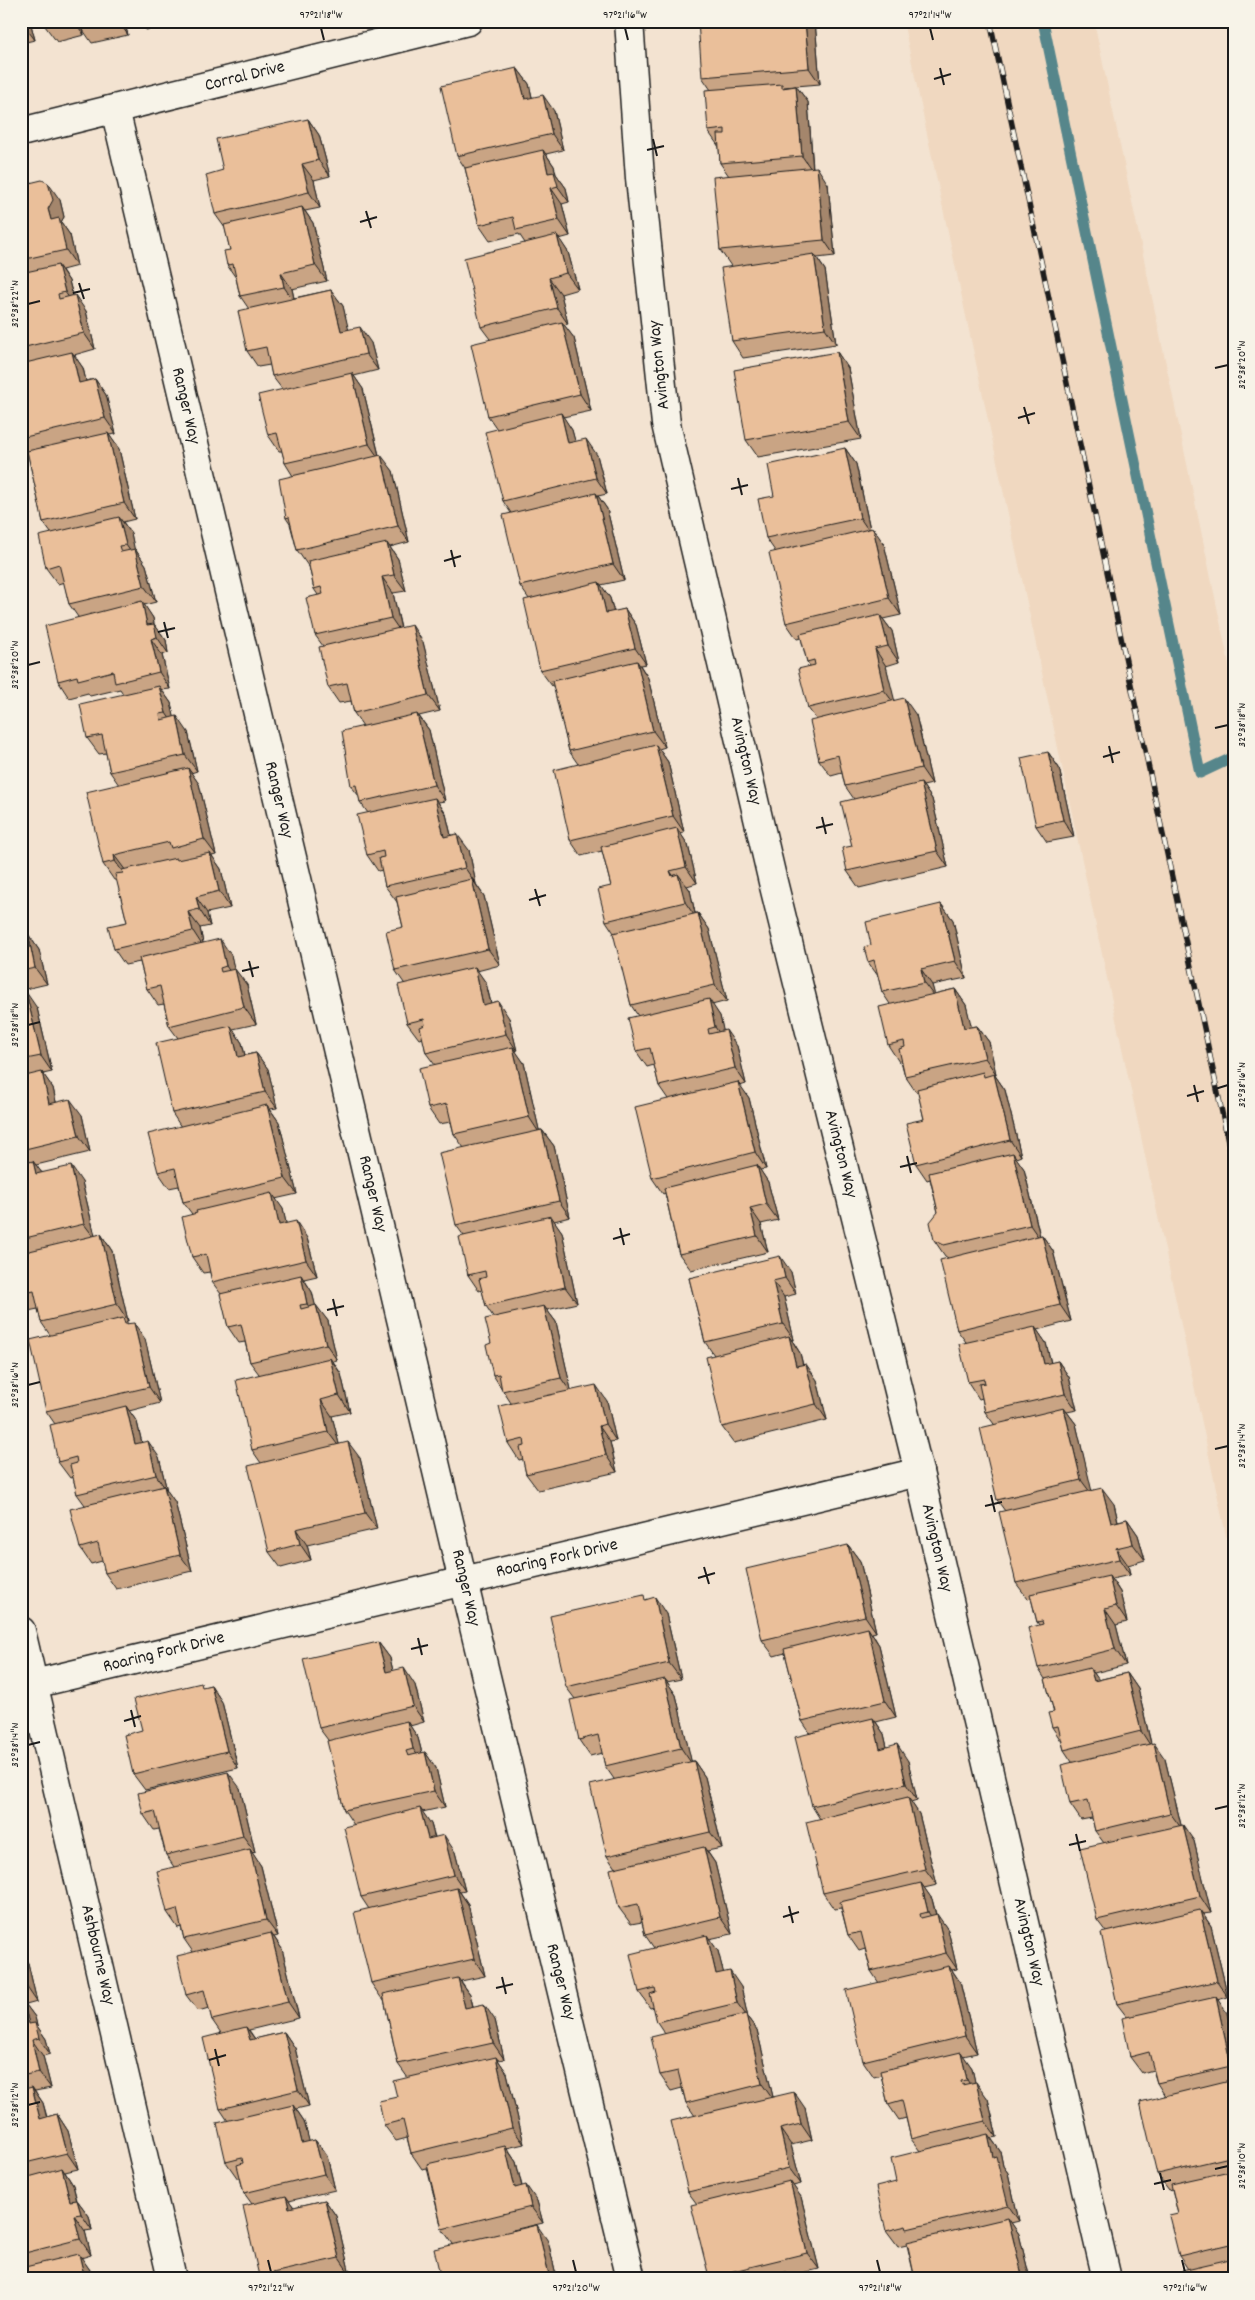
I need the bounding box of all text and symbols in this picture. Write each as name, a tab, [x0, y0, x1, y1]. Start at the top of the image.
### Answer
text: 97°21'18"W	[300, 7, 343, 24]
text: 97°21'16"W	[603, 7, 647, 24]
text: 97°21'14"W	[909, 7, 952, 24]
street label: Corral Drive	[202, 55, 288, 99]
text: 32°38'22"N	[7, 280, 24, 328]
street label: Avington Way	[643, 318, 677, 411]
text: 32°38'20"N	[1234, 340, 1251, 389]
street label: Ranger Way	[164, 365, 206, 448]
text: 32°38'20"N	[7, 640, 24, 689]
text: 32°38'18"N	[1234, 703, 1251, 747]
street label: Avington Way	[723, 714, 767, 808]
street label: Ranger Way	[257, 759, 299, 842]
text: 32°38'18"N	[7, 1003, 24, 1047]
text: 32°38'16"N	[1234, 1062, 1251, 1108]
street label: Avington Way	[817, 1107, 863, 1201]
street label: Ranger Way	[351, 1153, 393, 1236]
text: 32°38'16"N	[7, 1362, 24, 1408]
text: 32°38'14"N	[1234, 1424, 1251, 1468]
street label: Avington Way	[914, 1501, 958, 1595]
street label: Roaring Fork Drive	[494, 1533, 620, 1585]
street label: Ranger Way	[444, 1547, 486, 1630]
street label: Roaring Fork Drive	[101, 1626, 227, 1680]
text: 32°38'14"N	[7, 1723, 24, 1767]
text: 32°38'12"N	[1234, 1783, 1251, 1829]
street label: Avington Way	[1006, 1895, 1050, 1989]
street label: Ashbourne Way	[73, 1902, 121, 2008]
street label: Ranger Way	[538, 1941, 582, 2024]
text: 32°38'12"N	[7, 2082, 24, 2128]
text: 32°38'10"N	[1234, 2143, 1251, 2189]
text: 97°21'22"W	[248, 2280, 294, 2297]
text: 97°21'20"W	[552, 2280, 600, 2297]
text: 97°21'18"W	[859, 2280, 902, 2297]
text: 97°21'16"W	[1163, 2280, 1207, 2297]

